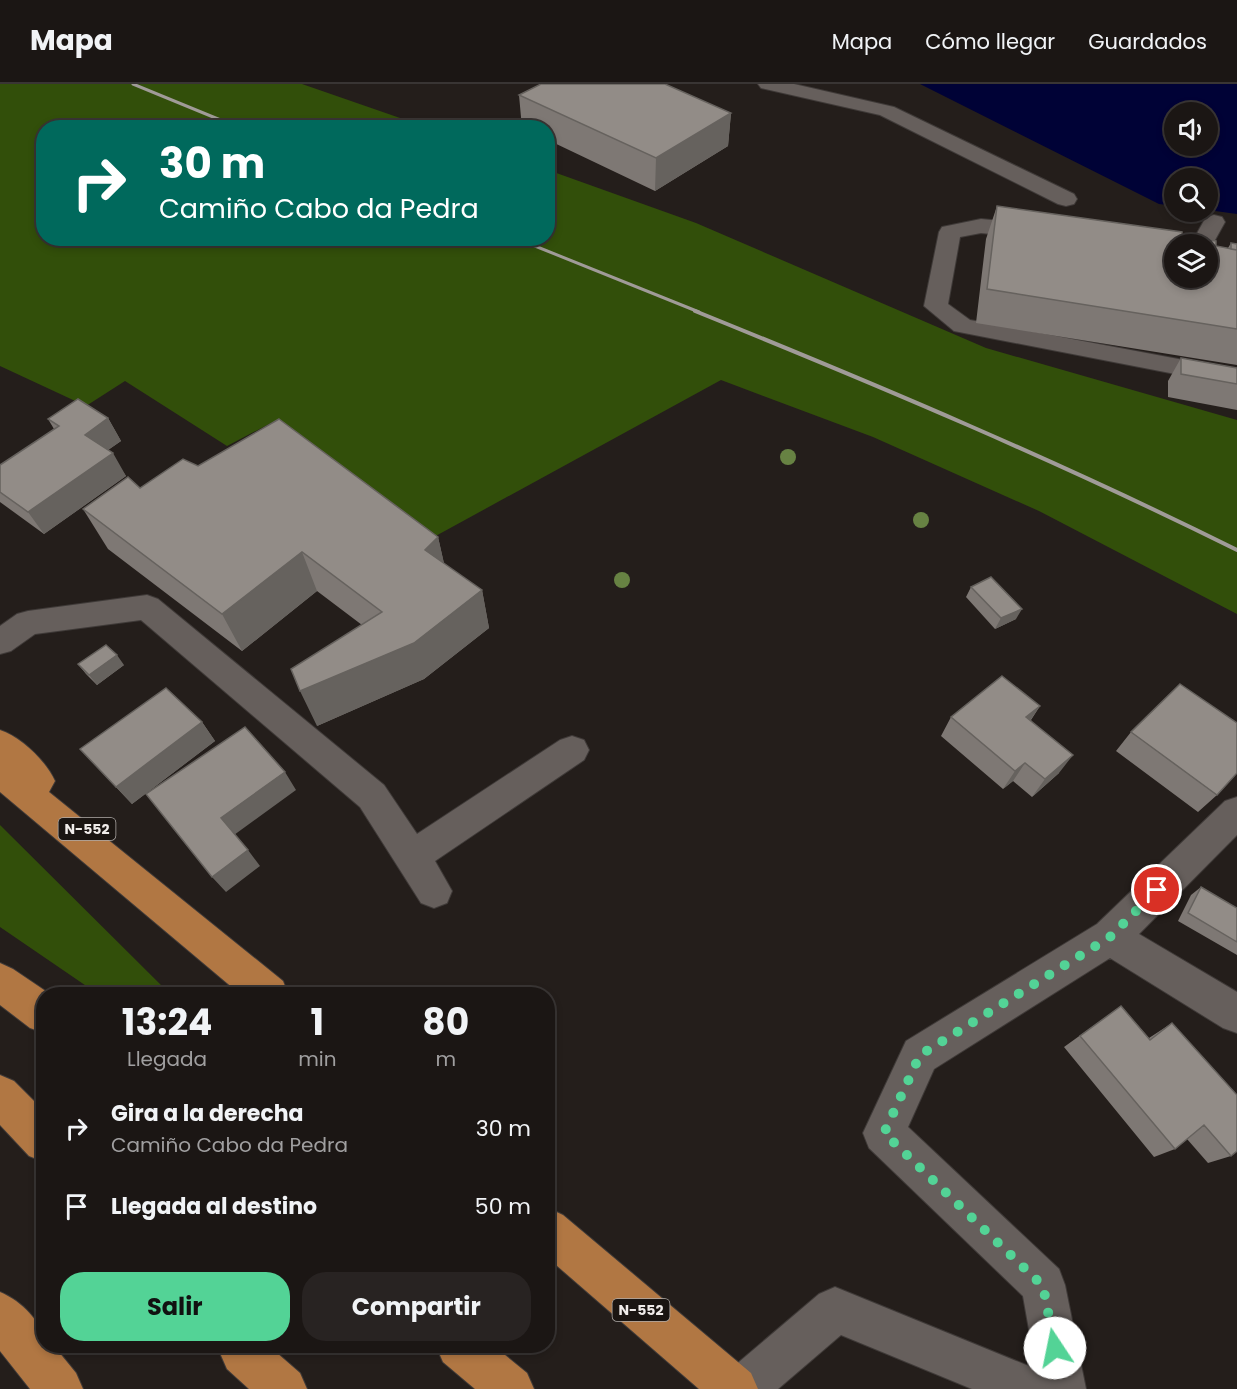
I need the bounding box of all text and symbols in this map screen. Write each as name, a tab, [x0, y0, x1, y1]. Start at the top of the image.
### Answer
text: Mapa	[30, 21, 113, 60]
text: Mapa	[832, 27, 892, 56]
text: Cómo llegar	[925, 27, 1055, 56]
text: Guardados	[1088, 27, 1207, 56]
map controls	[1164, 102, 1218, 288]
button: sound	[1164, 102, 1218, 156]
text: 30 m	[159, 134, 265, 193]
icon: right	[60, 144, 138, 222]
button: search	[1164, 168, 1218, 222]
text: Camiño Cabo da Pedra	[159, 190, 479, 227]
button: layers	[1164, 234, 1218, 288]
road number: N-552	[58, 818, 116, 840]
pin	[1131, 864, 1182, 915]
icon: arrive	[1140, 873, 1173, 906]
text: 13:24	[122, 997, 212, 1048]
text: 1	[311, 997, 324, 1048]
text: 80	[422, 997, 469, 1048]
text: Llegada	[127, 1045, 207, 1073]
text: min	[298, 1045, 336, 1073]
text: m	[435, 1045, 456, 1073]
text: Gira a la derecha	[111, 1098, 304, 1129]
icon: right	[60, 1112, 93, 1145]
text: 30 m	[476, 1113, 531, 1144]
text: Camiño Cabo da Pedra	[111, 1131, 348, 1159]
icon: arrive	[60, 1190, 93, 1223]
text: Llegada al destino	[111, 1191, 317, 1222]
text: 50 m	[475, 1191, 531, 1222]
button: Salir	[60, 1272, 290, 1341]
button: Compartir	[302, 1272, 531, 1341]
road number: N-552	[612, 1299, 670, 1321]
position arrow	[1023, 1316, 1087, 1380]

